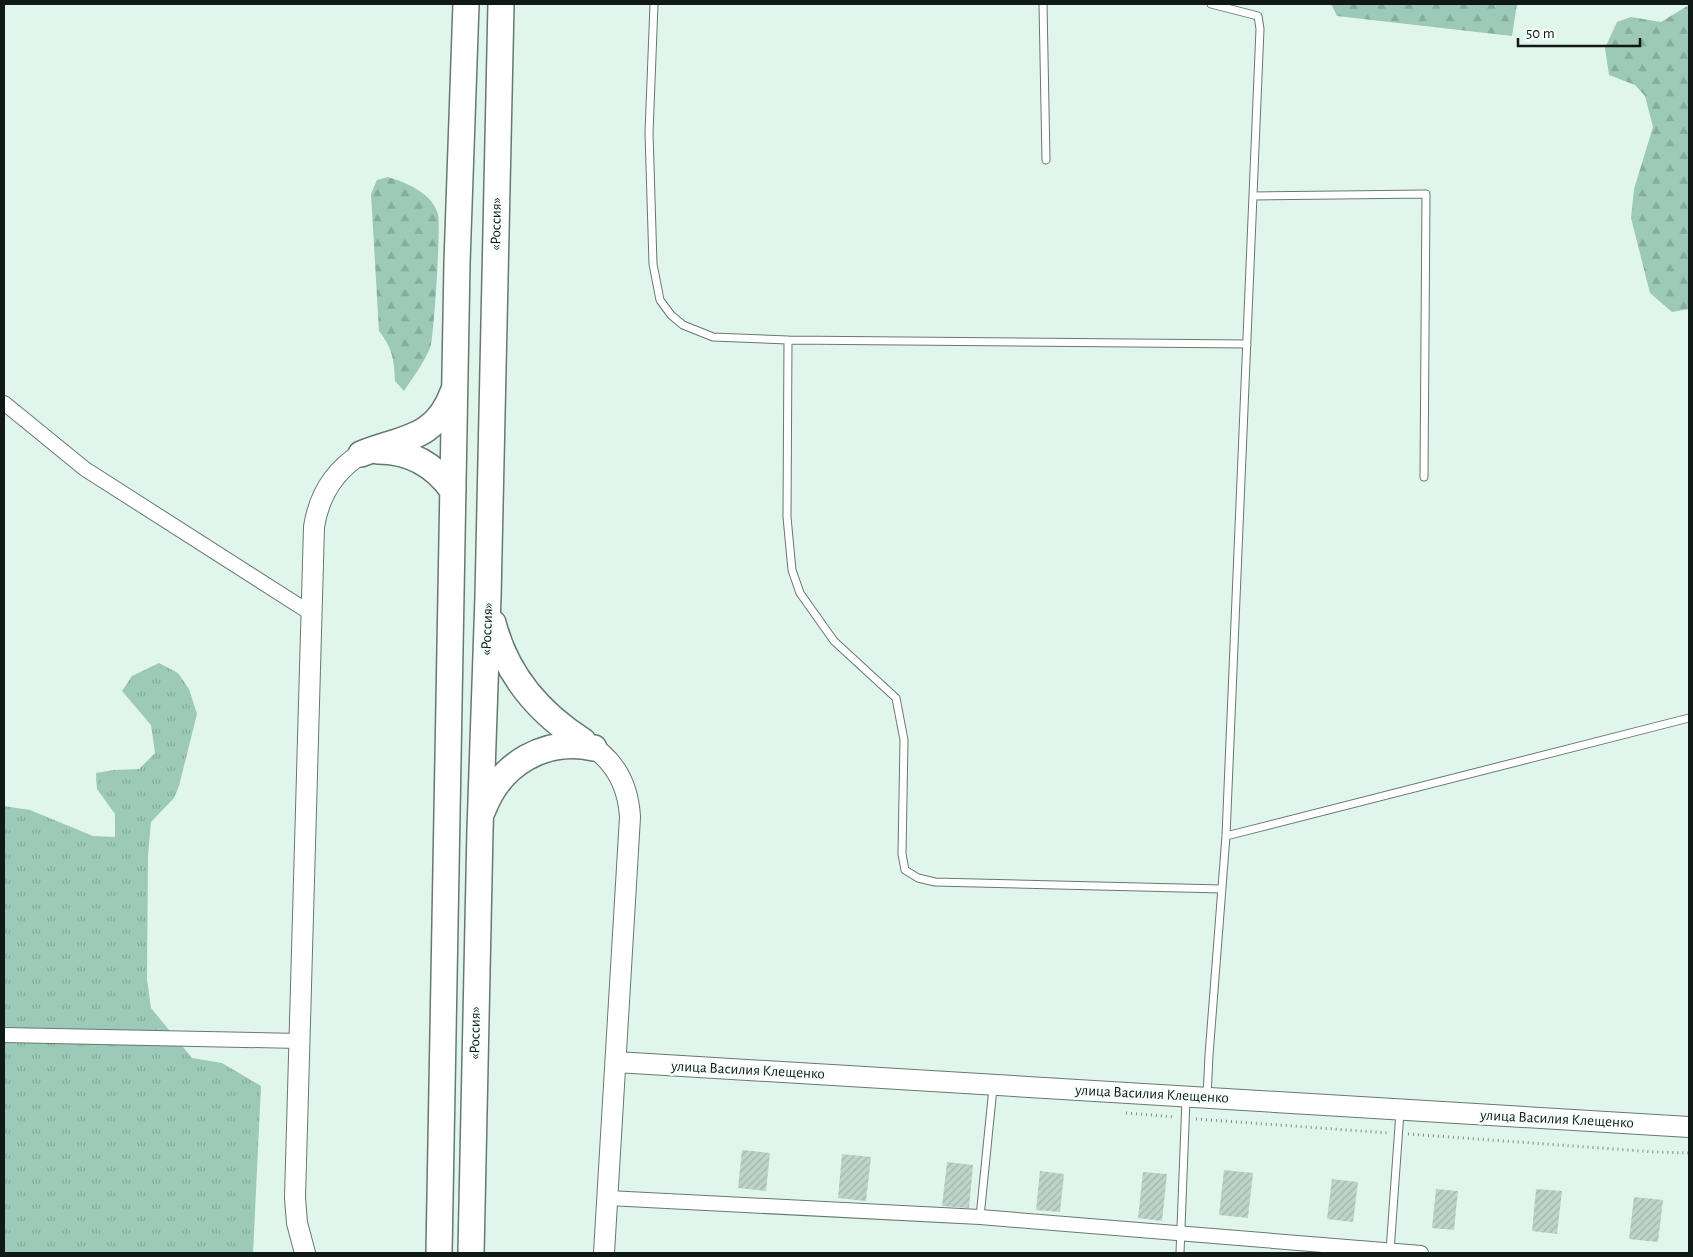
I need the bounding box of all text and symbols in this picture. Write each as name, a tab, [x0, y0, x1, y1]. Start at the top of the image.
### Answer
scale bar	[1518, 15, 1640, 47]
text: 50 m	[1526, 26, 1555, 41]
street label: «Россия»	[488, 197, 504, 251]
street label: «Россия»	[479, 602, 495, 656]
street label: «Россия»	[467, 1006, 483, 1060]
street label: улица Василия Клещенко	[670, 1058, 825, 1082]
street label: улица Василия Клещенко	[1074, 1082, 1229, 1106]
street label: улица Василия Клещенко	[1479, 1107, 1634, 1131]

